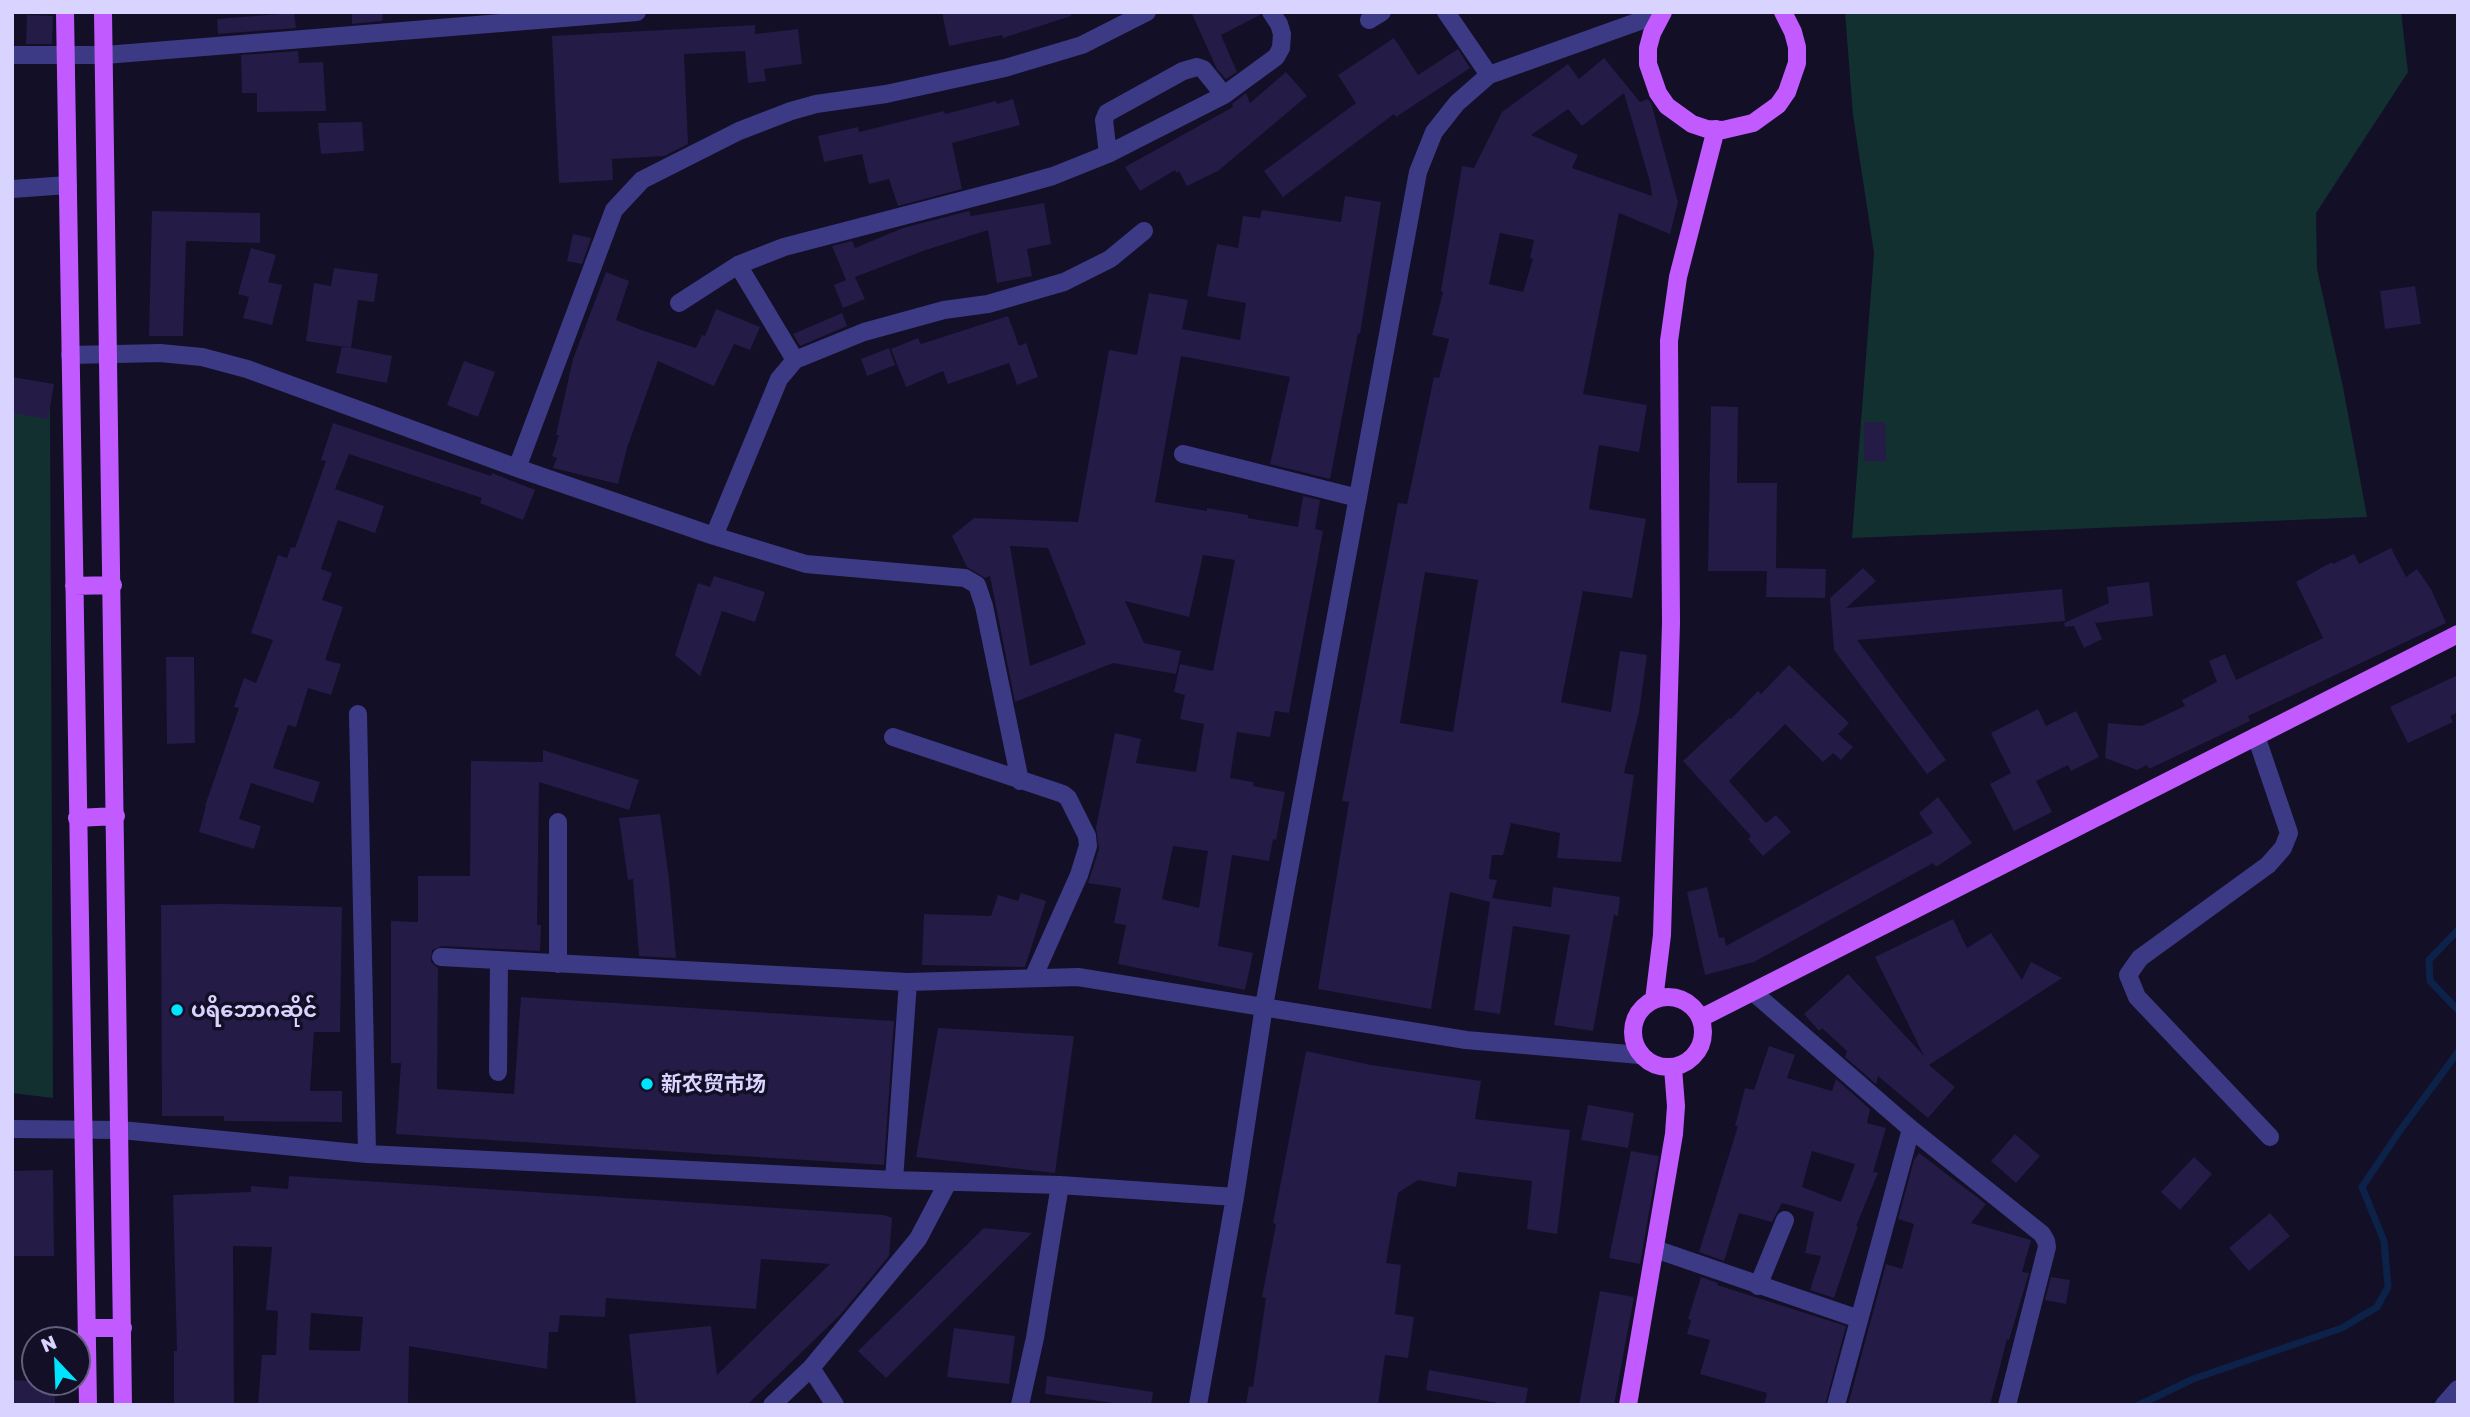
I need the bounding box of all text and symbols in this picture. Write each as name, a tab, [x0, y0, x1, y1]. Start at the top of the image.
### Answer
place label: ပရိဘောဂဆိုင်	[191, 997, 317, 1023]
marker: ပရိဘောဂဆိုင်	[169, 1002, 185, 1018]
place label: 新农贸市场	[661, 1071, 766, 1097]
marker: 新农贸市场	[639, 1076, 655, 1092]
north arrow	[21, 1326, 91, 1396]
text: N	[37, 1330, 60, 1356]

